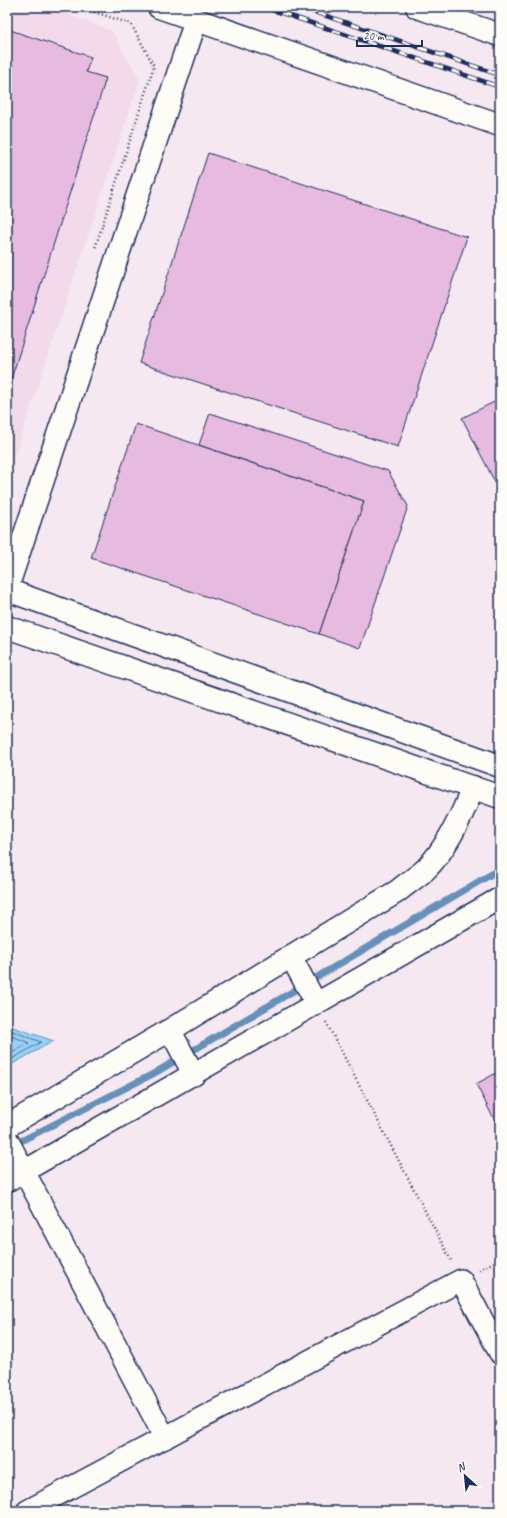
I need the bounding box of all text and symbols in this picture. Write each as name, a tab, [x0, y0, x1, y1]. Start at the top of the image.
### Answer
scale bar	[357, 22, 422, 48]
text: 20 m	[363, 28, 385, 44]
north arrow	[445, 1456, 485, 1496]
text: N	[454, 1458, 469, 1475]

